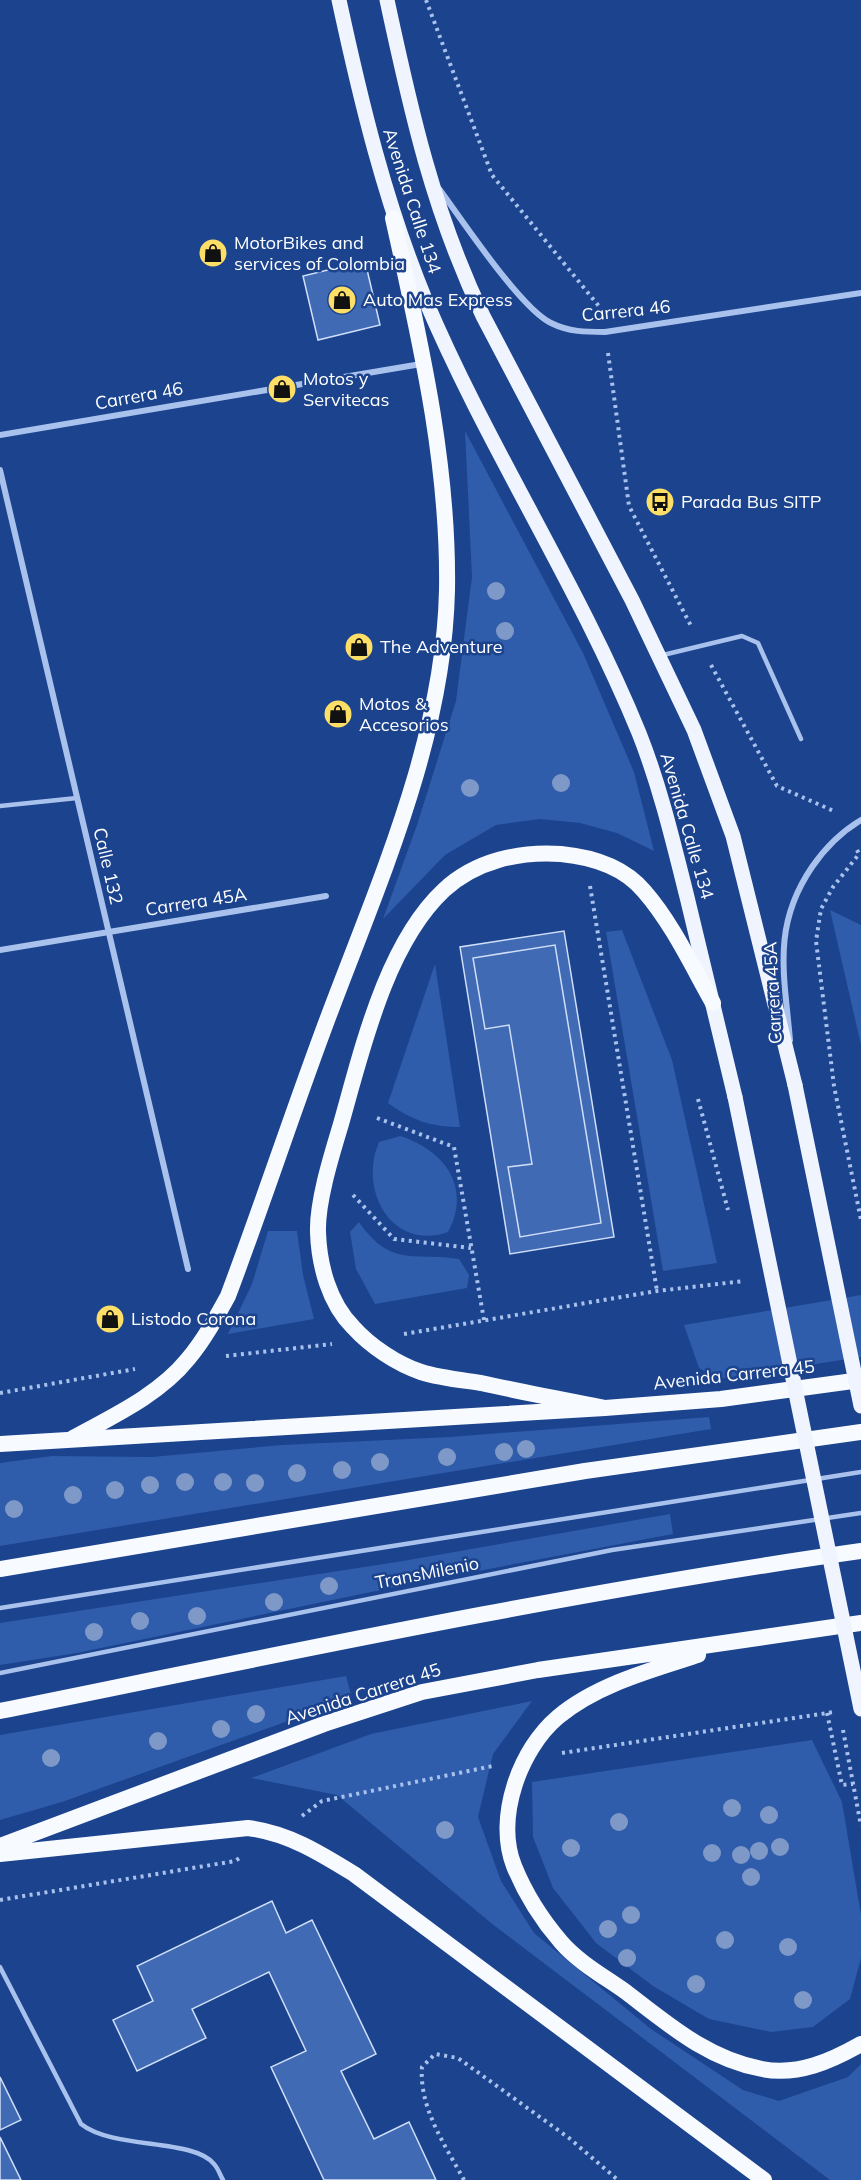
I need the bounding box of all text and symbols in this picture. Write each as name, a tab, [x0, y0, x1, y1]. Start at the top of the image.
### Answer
street label: Avenida Calle 134	[378, 125, 447, 277]
place label: MotorBikes and services of Colombia	[234, 231, 405, 275]
shop icon: MotorBikes and services of Colombia	[197, 237, 229, 269]
shop icon: Auto Mas Express	[326, 284, 358, 316]
place label: Auto Mas Express	[363, 288, 513, 311]
street label: Carrera 46	[580, 294, 671, 327]
place label: Motos y Servitecas	[303, 367, 390, 411]
shop icon: Motos y Servitecas	[266, 373, 298, 405]
street label: Carrera 46	[93, 376, 185, 415]
bus stop icon: Parada Bus SITP	[644, 486, 676, 518]
place label: Parada Bus SITP	[681, 490, 821, 513]
shop icon: The Adventure	[343, 631, 375, 663]
place label: The Adventure	[380, 635, 503, 658]
place label: Motos & Accesorios	[359, 692, 449, 736]
shop icon: Motos & Accesorios	[322, 698, 354, 730]
street label: Avenida Calle 134	[656, 750, 719, 902]
street label: Calle 132	[88, 825, 128, 907]
street label: Carrera 45A	[144, 882, 248, 921]
street label: Carrera 45A	[758, 941, 787, 1045]
shop icon: Listodo Corona	[94, 1303, 126, 1335]
place label: Listodo Corona	[131, 1307, 256, 1330]
street label: Avenida Carrera 45	[652, 1355, 816, 1394]
street label: TransMilenio	[373, 1551, 481, 1594]
street label: Avenida Carrera 45	[282, 1657, 444, 1730]

